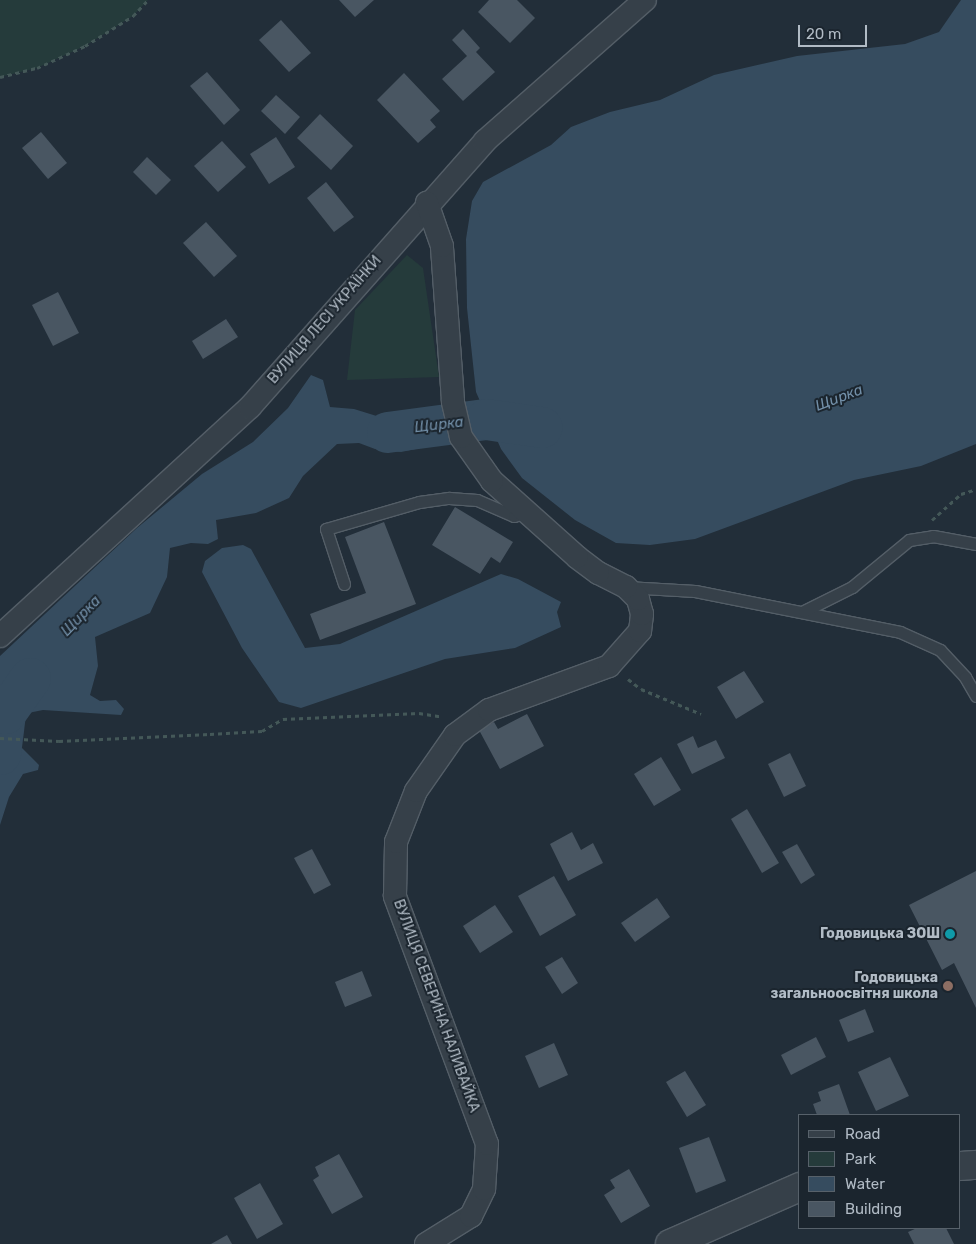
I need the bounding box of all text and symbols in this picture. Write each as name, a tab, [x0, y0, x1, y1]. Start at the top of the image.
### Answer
scale bar	[801, 15, 870, 47]
text: 20 m	[806, 25, 841, 43]
street label: ВУЛИЦЯ ЛЕСІ УКРАЇНКИ	[265, 253, 385, 387]
water label: Щирка	[813, 381, 865, 415]
water label: Щирка	[413, 413, 465, 437]
water label: Щирка	[57, 592, 105, 640]
street label: ВУЛИЦЯ СЕВЕРИНА НАЛИВАЙКА	[390, 897, 482, 1115]
place label: Годовицька ЗОШ	[820, 926, 940, 942]
marker: Годовицька ЗОШ	[944, 928, 956, 940]
place label: Годовицька загальноосвітня школа	[771, 970, 938, 1002]
marker: Годовицька загальноосвітня школа	[942, 980, 954, 992]
legend	[798, 1114, 961, 1229]
text: Road	[845, 1125, 881, 1143]
text: Park	[845, 1150, 876, 1168]
text: Water	[845, 1175, 885, 1193]
text: Building	[845, 1200, 902, 1218]

